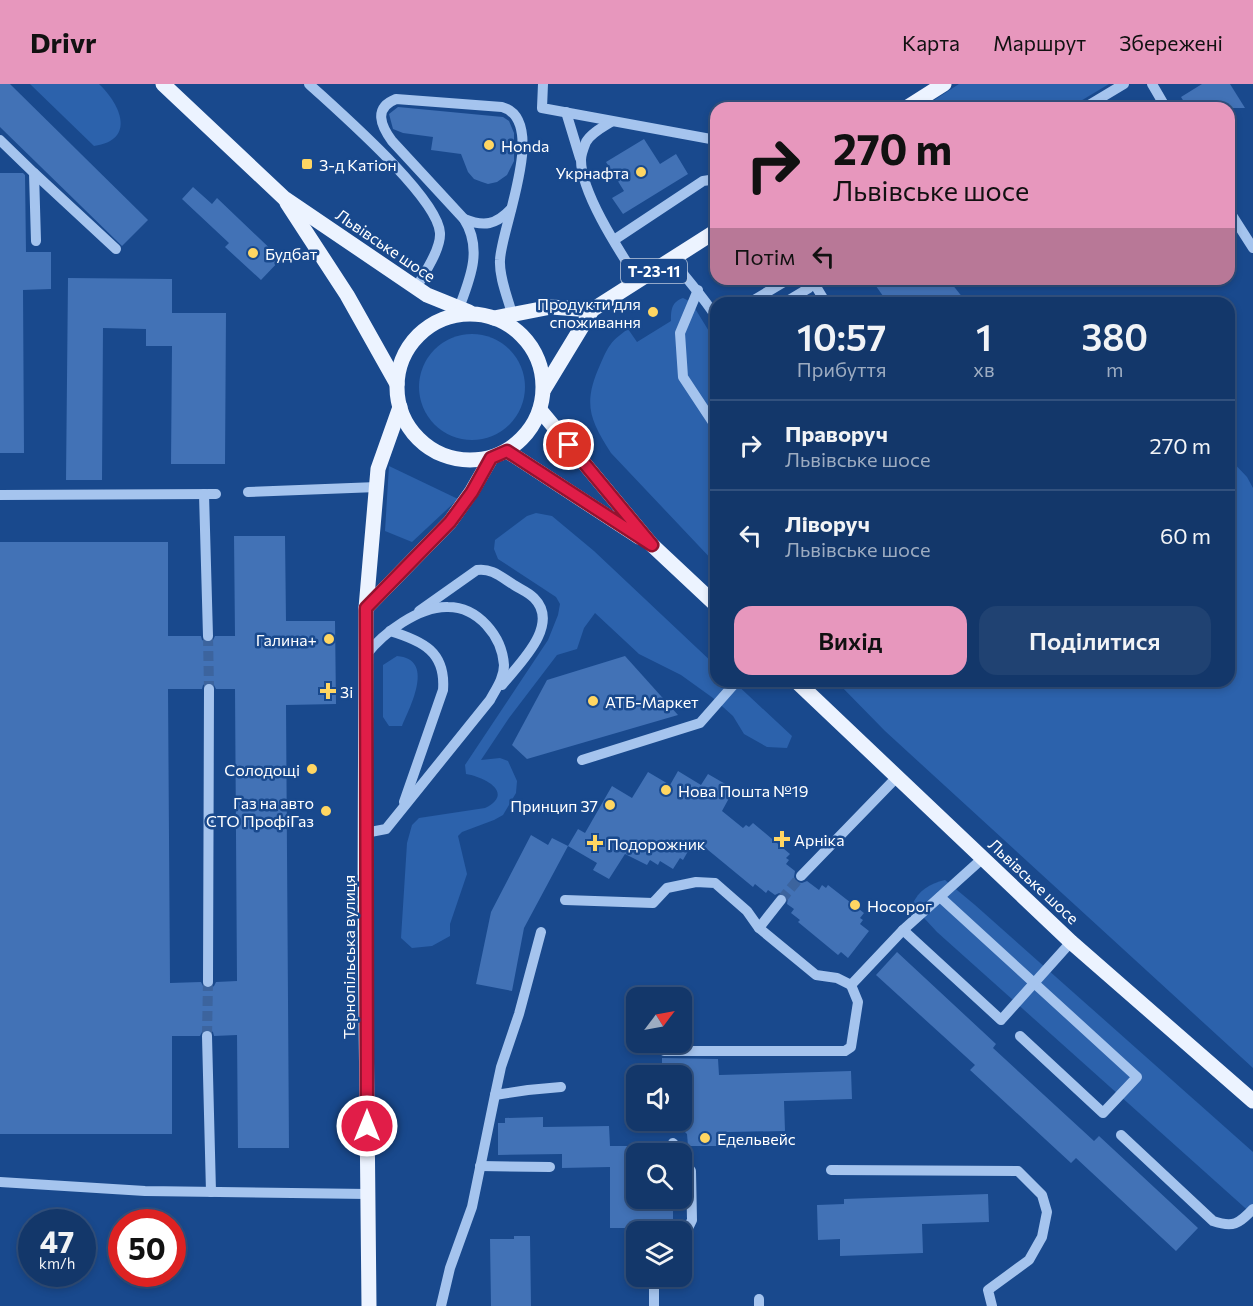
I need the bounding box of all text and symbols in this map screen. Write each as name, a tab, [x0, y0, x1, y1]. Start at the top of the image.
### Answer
text: Drivr	[30, 25, 97, 59]
text: Карта	[902, 30, 960, 55]
text: Маршрут	[993, 30, 1086, 55]
text: Збережені	[1119, 30, 1223, 55]
text: 270 m	[833, 122, 952, 174]
icon: right	[734, 126, 812, 204]
place label: Honda	[501, 136, 549, 155]
marker: Honda	[482, 138, 496, 152]
place label: З-д Катіон	[319, 155, 397, 174]
marker: З-д Катіон	[300, 157, 314, 171]
place label: Укрнафта	[556, 163, 629, 182]
marker: Укрнафта	[634, 165, 648, 179]
text: Львівське шосе	[833, 174, 1029, 207]
street label: Львівське шосе	[332, 205, 440, 285]
icon: left	[807, 240, 840, 273]
text: Потім	[734, 243, 795, 270]
place label: Будбат	[265, 244, 318, 263]
marker: Будбат	[246, 246, 260, 260]
road number: Т-23-11	[621, 259, 687, 283]
place label: Продукти для споживання	[537, 294, 641, 331]
marker: Продукти для споживання	[646, 305, 660, 319]
text: 10:57	[797, 314, 886, 358]
text: 1	[976, 314, 992, 358]
text: 380	[1081, 314, 1148, 358]
text: Прибуття	[797, 357, 886, 381]
text: хв	[973, 357, 995, 381]
text: m	[1106, 357, 1123, 381]
pin	[543, 419, 594, 470]
text: Праворуч	[785, 420, 888, 447]
icon: arrive	[552, 428, 585, 461]
icon: right	[734, 429, 767, 462]
text: 270 m	[1150, 432, 1211, 459]
text: Львівське шосе	[785, 447, 930, 471]
text: Ліворуч	[785, 510, 870, 537]
icon: left	[734, 519, 767, 552]
text: 60 m	[1160, 522, 1211, 549]
text: Львівське шосе	[785, 537, 930, 561]
button: Вихід	[734, 606, 967, 675]
button: Поділитися	[979, 606, 1211, 675]
place label: Галина+	[256, 630, 317, 649]
marker: Галина+	[322, 632, 336, 646]
place label: 3і	[340, 682, 353, 701]
marker: 3і	[321, 684, 335, 698]
place label: АТБ-Маркет	[605, 692, 699, 711]
marker: АТБ-Маркет	[586, 694, 600, 708]
place label: Солодощі	[224, 760, 300, 779]
marker: Солодощі	[305, 762, 319, 776]
place label: Нова Пошта №19	[678, 781, 808, 800]
marker: Нова Пошта №19	[659, 783, 673, 797]
place label: Газ на авто СТО ПрофіГаз	[206, 793, 314, 830]
place label: Принцип 37	[510, 796, 598, 815]
marker: Принцип 37	[603, 798, 617, 812]
marker: Газ на авто СТО ПрофіГаз	[319, 804, 333, 818]
place label: Арніка	[794, 830, 844, 849]
marker: Арніка	[775, 832, 789, 846]
place label: Подорожник	[607, 834, 706, 853]
street label: Львівське шосе	[985, 834, 1083, 928]
marker: Подорожник	[588, 836, 602, 850]
street label: Тернопільська вулиця	[339, 875, 358, 1039]
place label: Носорог	[867, 896, 932, 915]
marker: Носорог	[848, 898, 862, 912]
north arrow	[626, 987, 692, 1053]
map controls	[626, 987, 692, 1287]
button: sound	[626, 1065, 692, 1131]
position arrow	[335, 1094, 399, 1158]
place label: Едельвейс	[717, 1129, 796, 1148]
marker: Едельвейс	[698, 1131, 712, 1145]
button: search	[626, 1143, 692, 1209]
speed limit sign: 50	[108, 1209, 186, 1287]
button: layers	[626, 1221, 692, 1287]
text: 47	[40, 1222, 74, 1259]
text: km/h	[39, 1254, 75, 1272]

